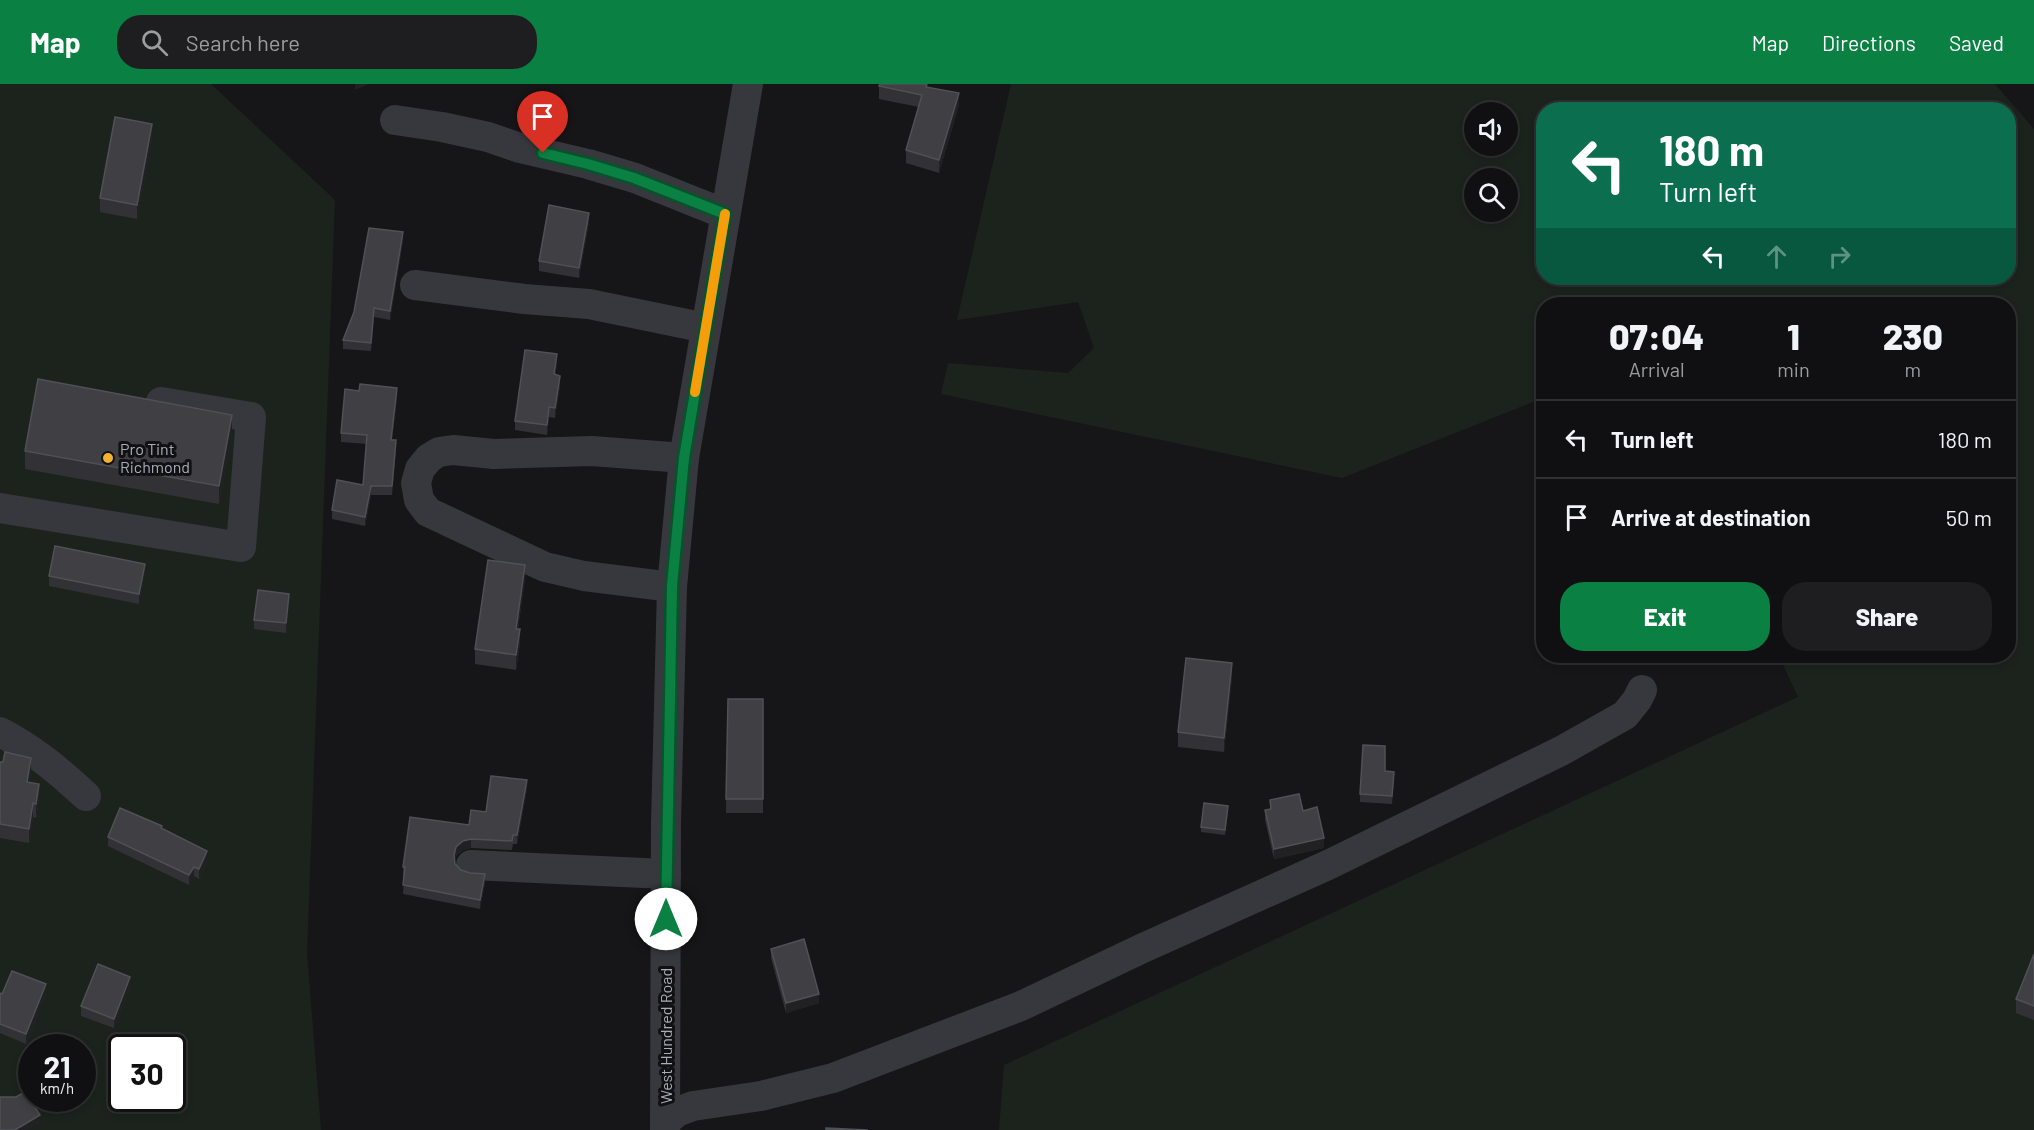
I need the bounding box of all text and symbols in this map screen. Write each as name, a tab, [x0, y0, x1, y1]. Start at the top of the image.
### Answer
search box	[117, 15, 537, 69]
text: Map	[30, 25, 81, 59]
icon: search	[138, 26, 171, 59]
text: Search here	[186, 29, 300, 55]
text: Map	[1752, 30, 1789, 55]
text: Directions	[1822, 30, 1916, 55]
text: Saved	[1949, 30, 2004, 55]
pin	[517, 91, 568, 153]
icon: arrive	[526, 100, 559, 133]
map controls	[1464, 102, 1518, 222]
button: sound	[1464, 102, 1518, 156]
text: 180 m	[1659, 124, 1764, 174]
icon: left	[1560, 126, 1638, 204]
button: search	[1464, 168, 1518, 222]
text: Turn left	[1659, 175, 1757, 207]
icon: left	[1697, 240, 1730, 273]
icon: ahead	[1760, 240, 1793, 273]
icon: right	[1823, 240, 1856, 273]
text: 07:04	[1609, 314, 1704, 357]
text: 1	[1787, 314, 1800, 357]
text: 230	[1883, 314, 1943, 357]
text: Arrival	[1629, 357, 1685, 381]
text: min	[1777, 357, 1810, 381]
text: m	[1905, 357, 1921, 381]
icon: left	[1560, 423, 1593, 456]
text: Turn left	[1611, 426, 1694, 452]
text: 180 m	[1938, 426, 1992, 452]
place label: Pro Tint Richmond	[120, 439, 190, 476]
marker: Pro Tint Richmond	[101, 451, 115, 465]
icon: arrive	[1560, 501, 1593, 534]
text: Arrive at destination	[1611, 504, 1810, 530]
text: 50 m	[1946, 504, 1992, 530]
button: Exit	[1560, 582, 1770, 651]
button: Share	[1782, 582, 1992, 651]
position arrow	[634, 887, 698, 951]
street label: West Hundred Road	[656, 968, 675, 1104]
speed limit sign: 30	[108, 1034, 186, 1112]
text: 21	[43, 1048, 71, 1084]
text: km/h	[40, 1079, 74, 1097]

